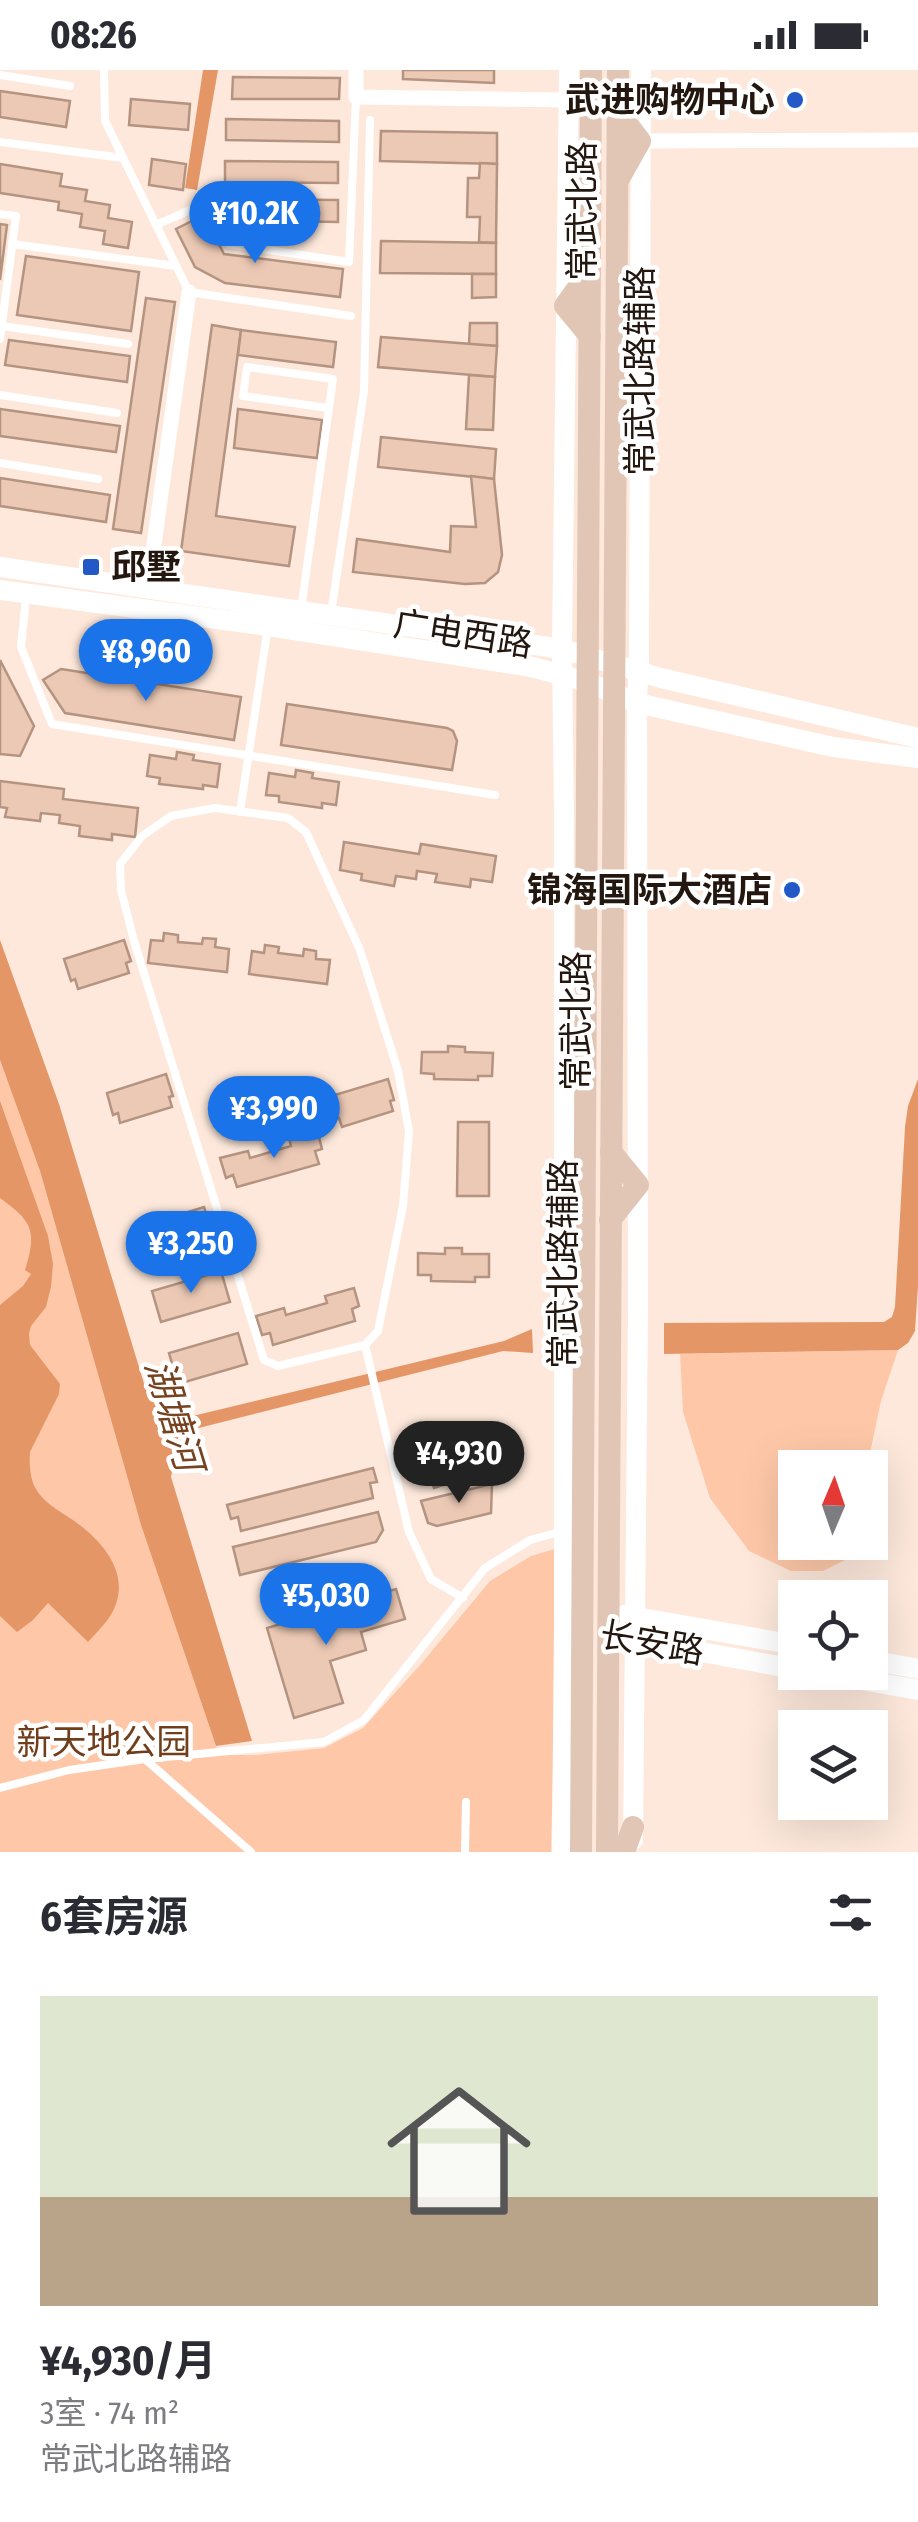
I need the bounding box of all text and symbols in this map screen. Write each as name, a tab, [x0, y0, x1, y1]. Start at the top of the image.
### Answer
text: 08:26	[50, 12, 137, 58]
place label: 武进购物中心	[565, 79, 775, 121]
marker: 武进购物中心	[784, 89, 806, 111]
street label: 常武北路	[561, 141, 603, 281]
pin: ¥10.2K	[174, 181, 336, 266]
text: ¥10.2K	[211, 194, 299, 232]
street label: 常武北路辅路	[619, 266, 661, 476]
place label: 邱墅	[111, 546, 181, 588]
marker: 邱墅	[80, 556, 102, 578]
street label: 广电西路	[391, 602, 535, 666]
pin: ¥8,960	[65, 619, 227, 704]
text: ¥8,960	[101, 632, 191, 670]
place label: 锦海国际大酒店	[527, 869, 772, 911]
marker: 锦海国际大酒店	[781, 879, 803, 901]
street label: 常武北路	[555, 951, 597, 1091]
pin: ¥3,990	[193, 1076, 355, 1161]
text: ¥3,990	[230, 1089, 318, 1127]
street label: 常武北路辅路	[542, 1159, 584, 1369]
pin: ¥3,250	[110, 1211, 272, 1296]
text: ¥3,250	[148, 1224, 234, 1262]
water label: 湖塘河	[135, 1354, 215, 1483]
pin: ¥4,930	[378, 1421, 540, 1506]
text: ¥4,930	[415, 1434, 503, 1472]
north arrow	[778, 1450, 888, 1560]
map controls	[778, 1450, 888, 1820]
pin: ¥5,030	[245, 1563, 407, 1648]
text: ¥5,030	[282, 1576, 370, 1614]
button: locate	[778, 1580, 888, 1690]
street label: 长安路	[597, 1613, 707, 1673]
button: layers	[778, 1710, 888, 1820]
park label: 新天地公园	[16, 1721, 192, 1763]
icon: filters	[823, 1885, 878, 1940]
text: 6套房源	[40, 1892, 188, 1942]
icon: home	[369, 2061, 549, 2241]
text: ¥4,930/月	[40, 2336, 216, 2386]
text: 3室 · 74 m²	[40, 2394, 179, 2432]
text: 常武北路辅路	[40, 2440, 232, 2478]

